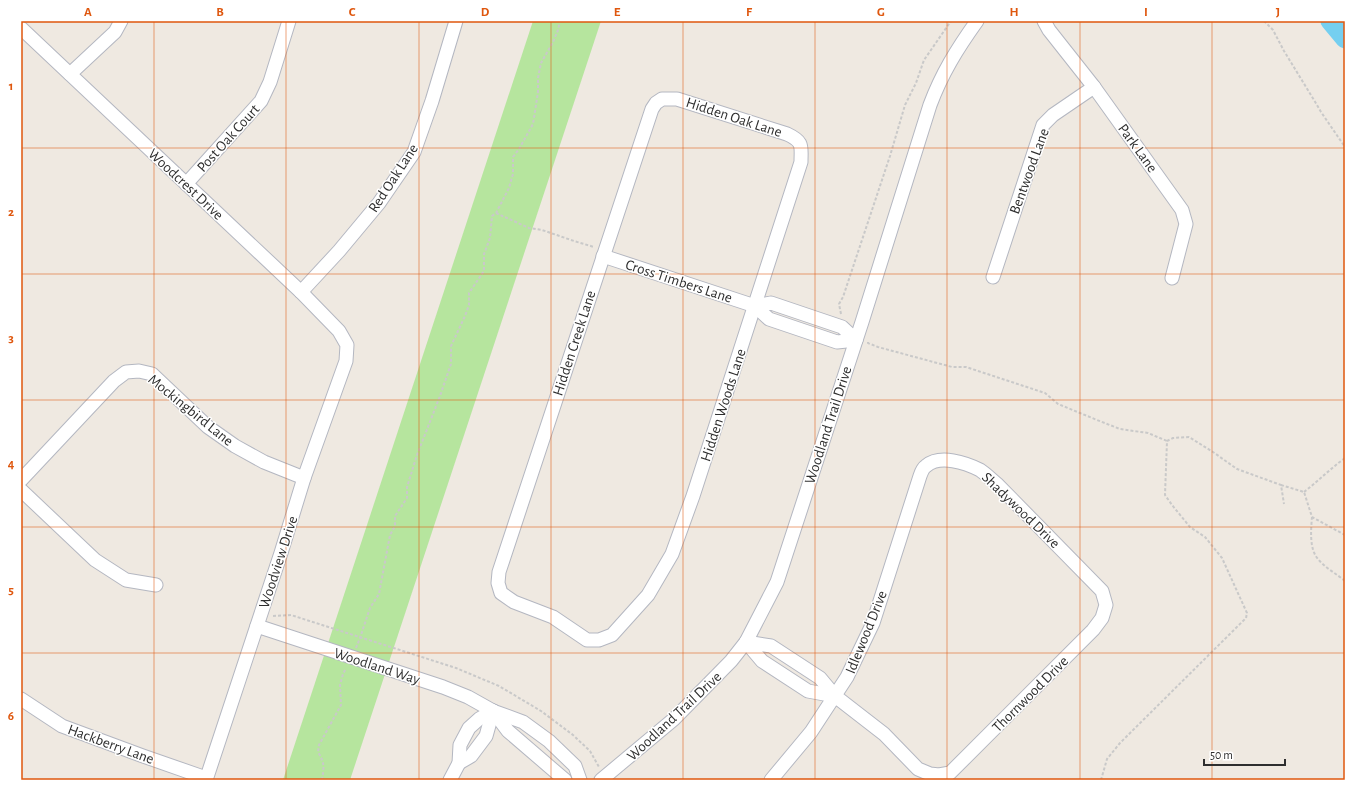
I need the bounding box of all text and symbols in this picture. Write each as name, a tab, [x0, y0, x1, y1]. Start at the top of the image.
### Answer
text: A	[84, 6, 92, 19]
text: B	[216, 6, 224, 19]
text: C	[349, 6, 356, 19]
text: D	[481, 6, 490, 19]
text: E	[614, 6, 621, 19]
text: F	[746, 6, 753, 19]
text: G	[877, 6, 885, 19]
text: H	[1009, 6, 1019, 19]
text: I	[1144, 6, 1148, 19]
text: J	[1276, 6, 1280, 19]
text: 1	[9, 80, 13, 93]
street label: Hidden Oak Lane	[684, 95, 784, 140]
street label: Post Oak Court	[194, 102, 263, 175]
street label: Park Lane	[1115, 121, 1160, 175]
street label: Bentwood Lane	[1007, 126, 1052, 216]
street label: Red Oak Lane	[366, 141, 421, 215]
street label: Woodcrest Drive	[145, 146, 226, 223]
text: 2	[8, 206, 14, 219]
street label: Cross Timbers Lane	[624, 257, 734, 306]
street label: Hidden Creek Lane	[550, 289, 599, 398]
text: 3	[8, 332, 14, 345]
street label: Hidden Woods Lane	[698, 347, 749, 463]
street label: Woodland Trail Drive	[802, 364, 855, 486]
street label: Mockingbird Lane	[145, 372, 236, 449]
text: 4	[8, 458, 15, 471]
street label: Shadywood Drive	[979, 470, 1063, 551]
street label: Woodview Drive	[257, 514, 300, 610]
text: 5	[8, 584, 14, 597]
street label: Idlewood Drive	[843, 588, 890, 676]
street label: Woodland Way	[332, 646, 422, 688]
street label: Thornwood Drive	[989, 653, 1071, 735]
street label: Woodland Trail Drive	[624, 669, 724, 764]
text: 6	[8, 710, 14, 723]
street label: Hackberry Lane	[66, 722, 156, 767]
scale bar	[1204, 741, 1285, 767]
text: 50 m	[1210, 749, 1233, 761]

